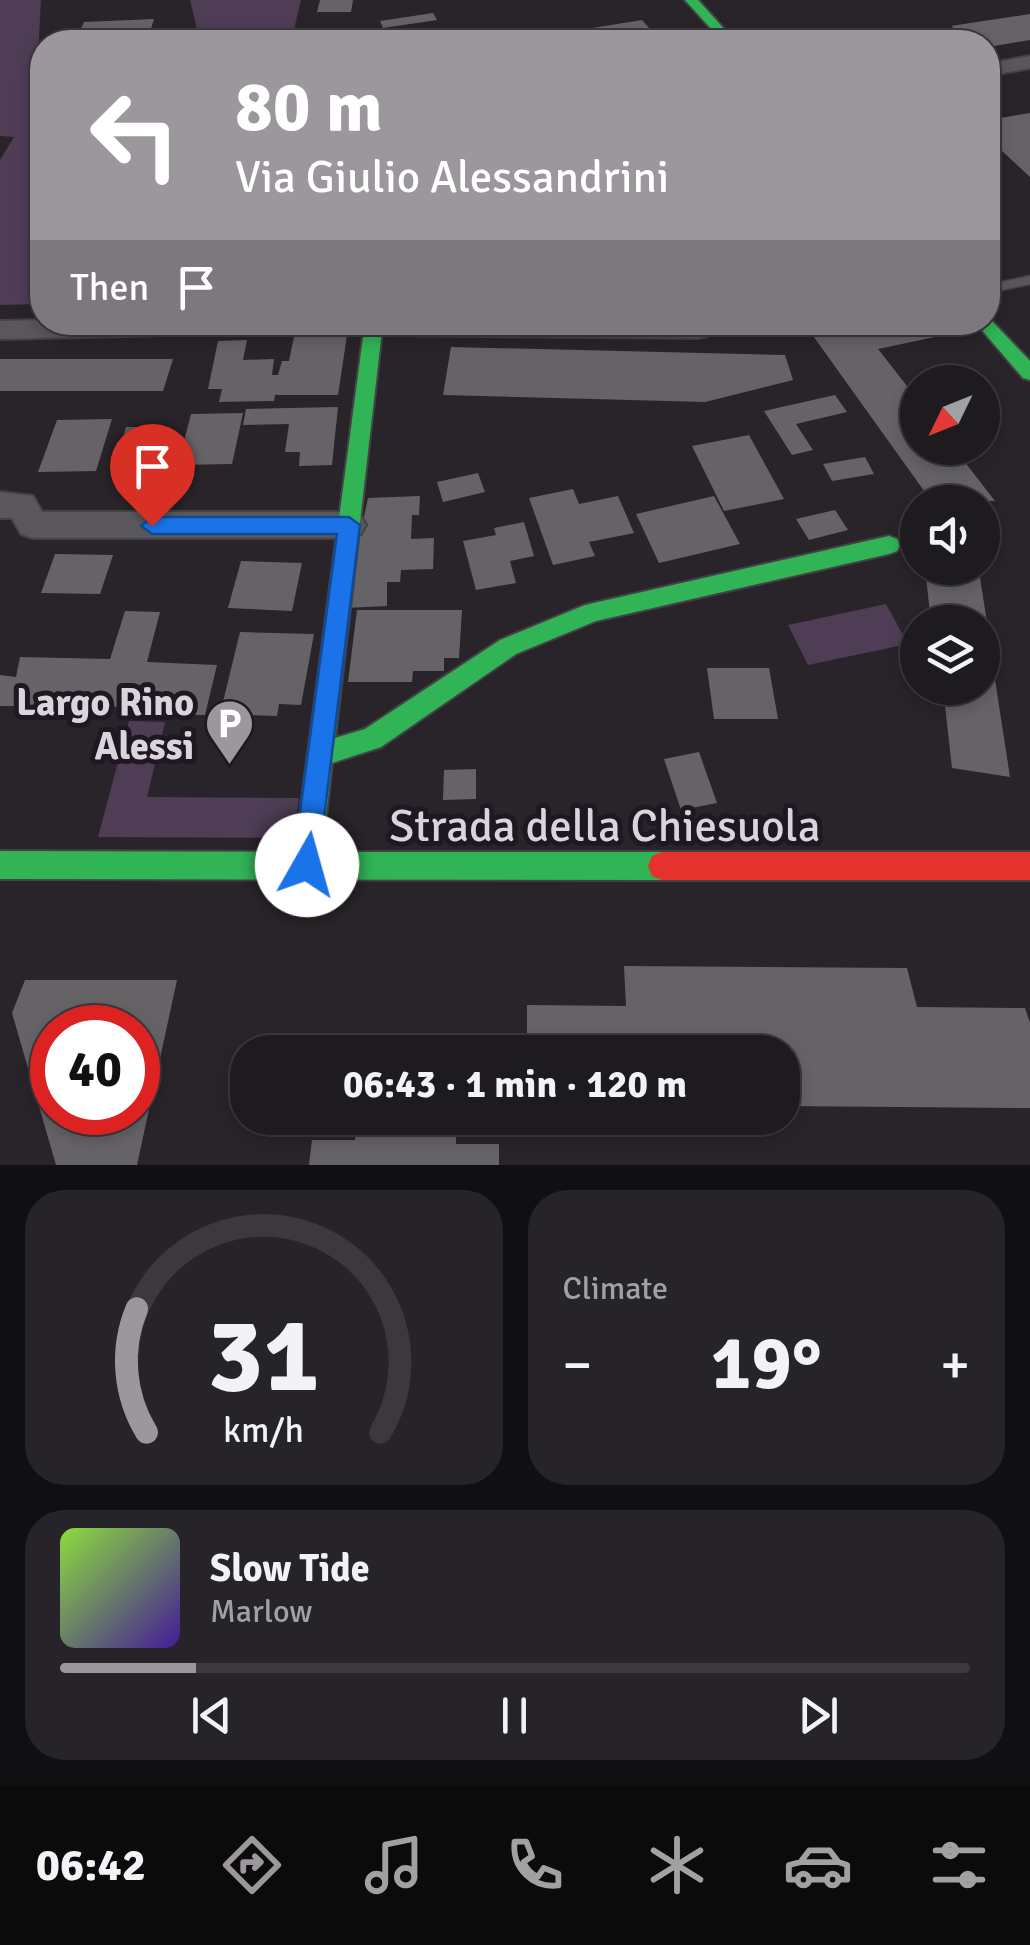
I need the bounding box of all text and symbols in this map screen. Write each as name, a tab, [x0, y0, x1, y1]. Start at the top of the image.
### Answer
text: 80 m	[235, 64, 383, 150]
icon: left	[70, 70, 200, 200]
text: Via Giulio Alessandrini	[235, 150, 669, 205]
icon: arrive	[169, 260, 224, 315]
text: Then	[70, 264, 149, 311]
north arrow	[900, 365, 1000, 465]
map controls	[900, 365, 1000, 705]
pin	[110, 424, 195, 527]
icon: arrive	[125, 439, 180, 494]
button: sound	[900, 485, 1000, 585]
button: layers	[900, 605, 1000, 705]
place label: Largo Rino Alessi	[16, 679, 194, 770]
parking icon: Largo Rino Alessi	[203, 698, 255, 766]
street label: Strada della Chiesuola	[389, 799, 821, 854]
position arrow	[255, 813, 359, 917]
speed limit sign: 40	[30, 1005, 160, 1135]
text: 06:43 · 1 min · 120 m	[343, 1061, 687, 1108]
text: Climate	[563, 1269, 668, 1308]
text: 31	[208, 1292, 320, 1420]
text: 19°	[711, 1317, 822, 1410]
text: −	[563, 1331, 592, 1399]
text: +	[940, 1331, 970, 1399]
text: km/h	[223, 1408, 304, 1452]
text: Slow Tide	[210, 1545, 370, 1592]
text: Marlow	[210, 1592, 312, 1631]
icon: previous	[184, 1688, 239, 1743]
icon: pause	[487, 1688, 542, 1743]
icon: next	[791, 1688, 846, 1743]
icon: directions	[217, 1830, 287, 1900]
icon: music	[359, 1830, 429, 1900]
icon: phone	[500, 1830, 570, 1900]
icon: climate	[642, 1830, 712, 1900]
icon: car	[783, 1830, 853, 1900]
icon: filters	[924, 1830, 994, 1900]
text: 06:42	[36, 1838, 146, 1893]

